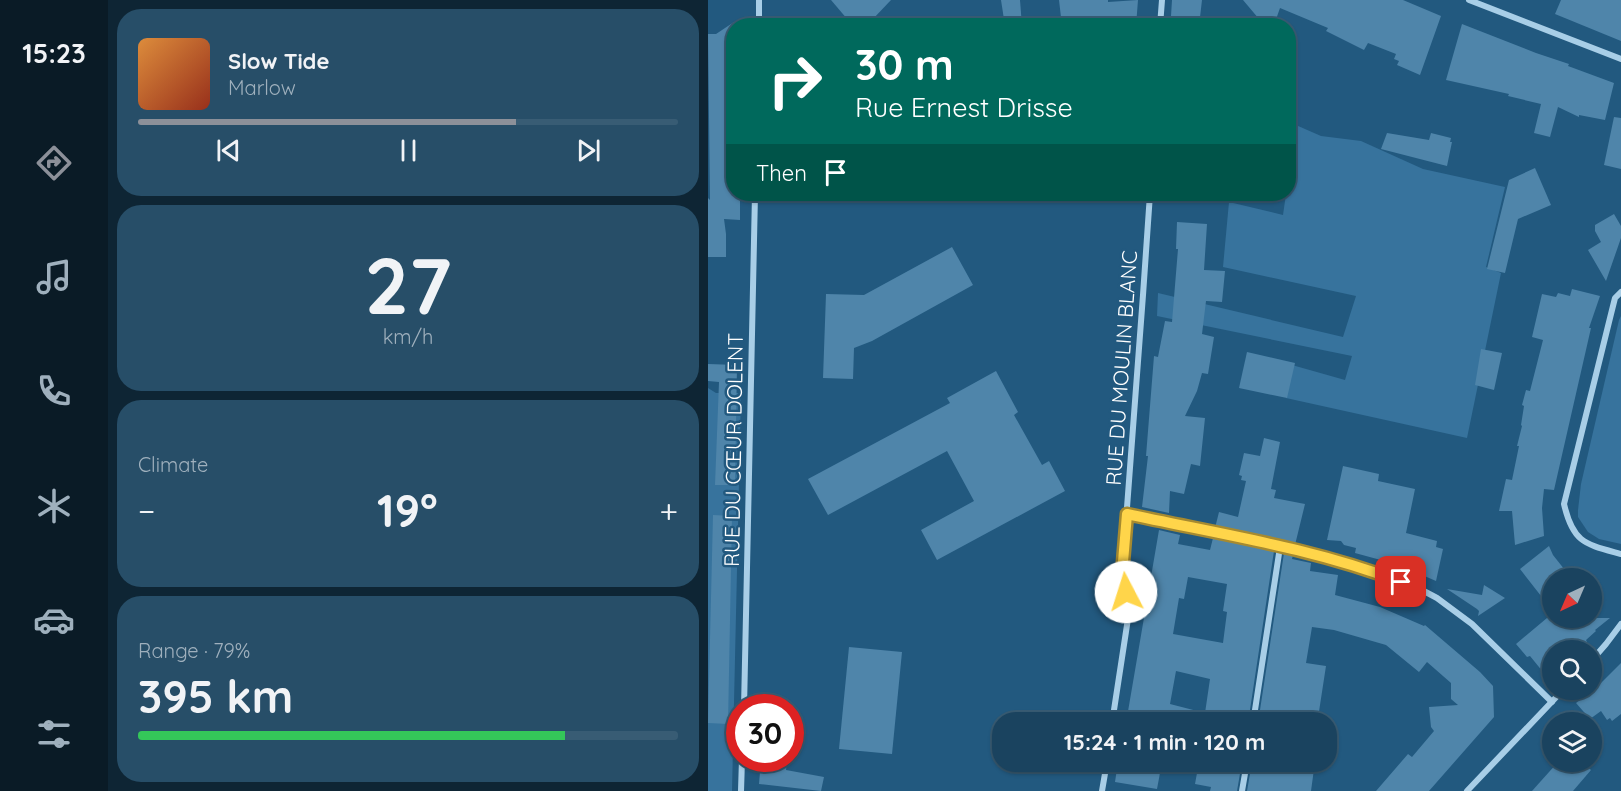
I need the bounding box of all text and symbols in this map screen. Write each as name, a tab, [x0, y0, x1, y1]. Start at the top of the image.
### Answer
text: 15:23	[22, 36, 86, 70]
text: 30 m	[855, 38, 954, 91]
icon: right	[756, 42, 834, 120]
text: Slow Tide	[228, 47, 329, 75]
text: Marlow	[228, 75, 296, 100]
text: Rue Ernest Drisse	[855, 90, 1073, 124]
icon: previous	[212, 134, 245, 167]
icon: pause	[392, 134, 425, 167]
icon: next	[572, 134, 605, 167]
icon: directions	[33, 142, 75, 184]
icon: arrive	[819, 156, 852, 189]
text: Then	[756, 159, 807, 187]
text: 27	[364, 236, 452, 334]
street label: RUE DU MOULIN BLANC	[1100, 249, 1142, 486]
icon: music	[33, 256, 75, 298]
text: km/h	[383, 324, 433, 349]
street label: RUE DU CŒUR DOLENT	[718, 333, 748, 567]
icon: phone	[33, 370, 75, 412]
text: Climate	[138, 452, 208, 477]
text: 19°	[377, 482, 438, 538]
icon: climate	[33, 485, 75, 527]
text: −	[138, 490, 155, 531]
text: +	[659, 490, 678, 531]
pin	[1375, 556, 1426, 607]
position arrow	[1094, 560, 1158, 624]
icon: arrive	[1384, 565, 1417, 598]
north arrow	[1542, 568, 1602, 628]
map controls	[1542, 568, 1602, 772]
icon: car	[33, 599, 75, 641]
text: Range · 79%	[138, 638, 250, 663]
button: search	[1542, 640, 1602, 700]
text: 395 km	[138, 668, 293, 724]
speed limit sign: 30	[726, 694, 804, 772]
button: layers	[1542, 712, 1602, 772]
icon: filters	[33, 713, 75, 755]
text: 15:24 · 1 min · 120 m	[1064, 728, 1265, 756]

